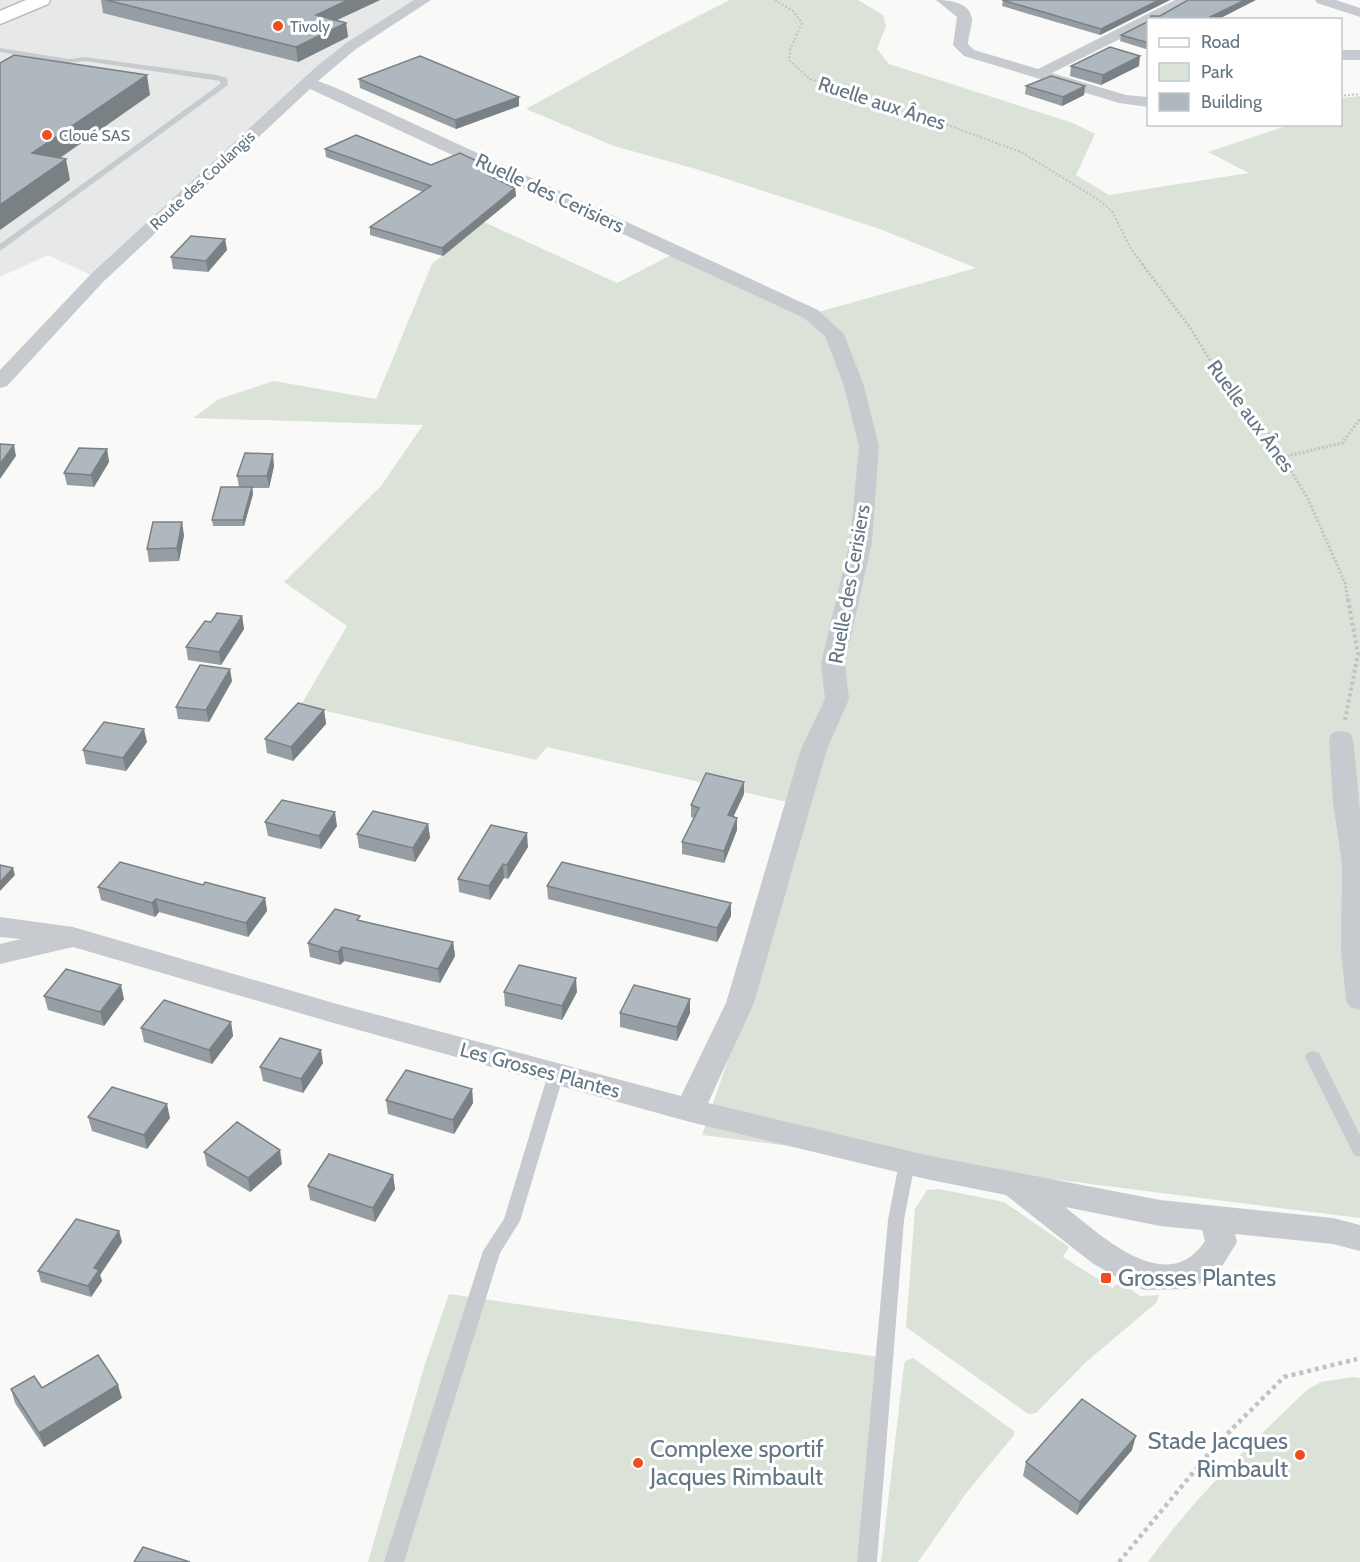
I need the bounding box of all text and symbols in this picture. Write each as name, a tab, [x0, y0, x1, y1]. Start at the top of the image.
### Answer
place label: Tivoly	[290, 17, 330, 36]
legend	[1147, 18, 1342, 126]
marker: Tivoly	[271, 19, 285, 33]
text: Road	[1201, 31, 1240, 53]
text: Park	[1201, 61, 1234, 83]
street label: Ruelle aux Ânes	[815, 71, 949, 135]
text: Building	[1201, 91, 1263, 113]
place label: Cloué SAS	[59, 126, 130, 145]
street label: Route des Coulangis	[146, 127, 259, 234]
marker: Cloué SAS	[40, 128, 54, 142]
street label: Ruelle des Cerisiers	[472, 148, 628, 238]
street label: Ruelle aux Ânes	[1202, 355, 1300, 477]
street label: Ruelle des Cerisiers	[823, 503, 875, 665]
street label: Les Grosses Plantes	[457, 1037, 623, 1103]
place label: Grosses Plantes	[1118, 1263, 1276, 1292]
marker: Grosses Plantes	[1099, 1271, 1113, 1285]
place label: Stade Jacques Rimbault	[1147, 1426, 1288, 1483]
place label: Complexe sportif Jacques Rimbault	[649, 1434, 824, 1491]
marker: Stade Jacques Rimbault	[1293, 1448, 1307, 1462]
marker: Complexe sportif Jacques Rimbault	[631, 1456, 645, 1470]

